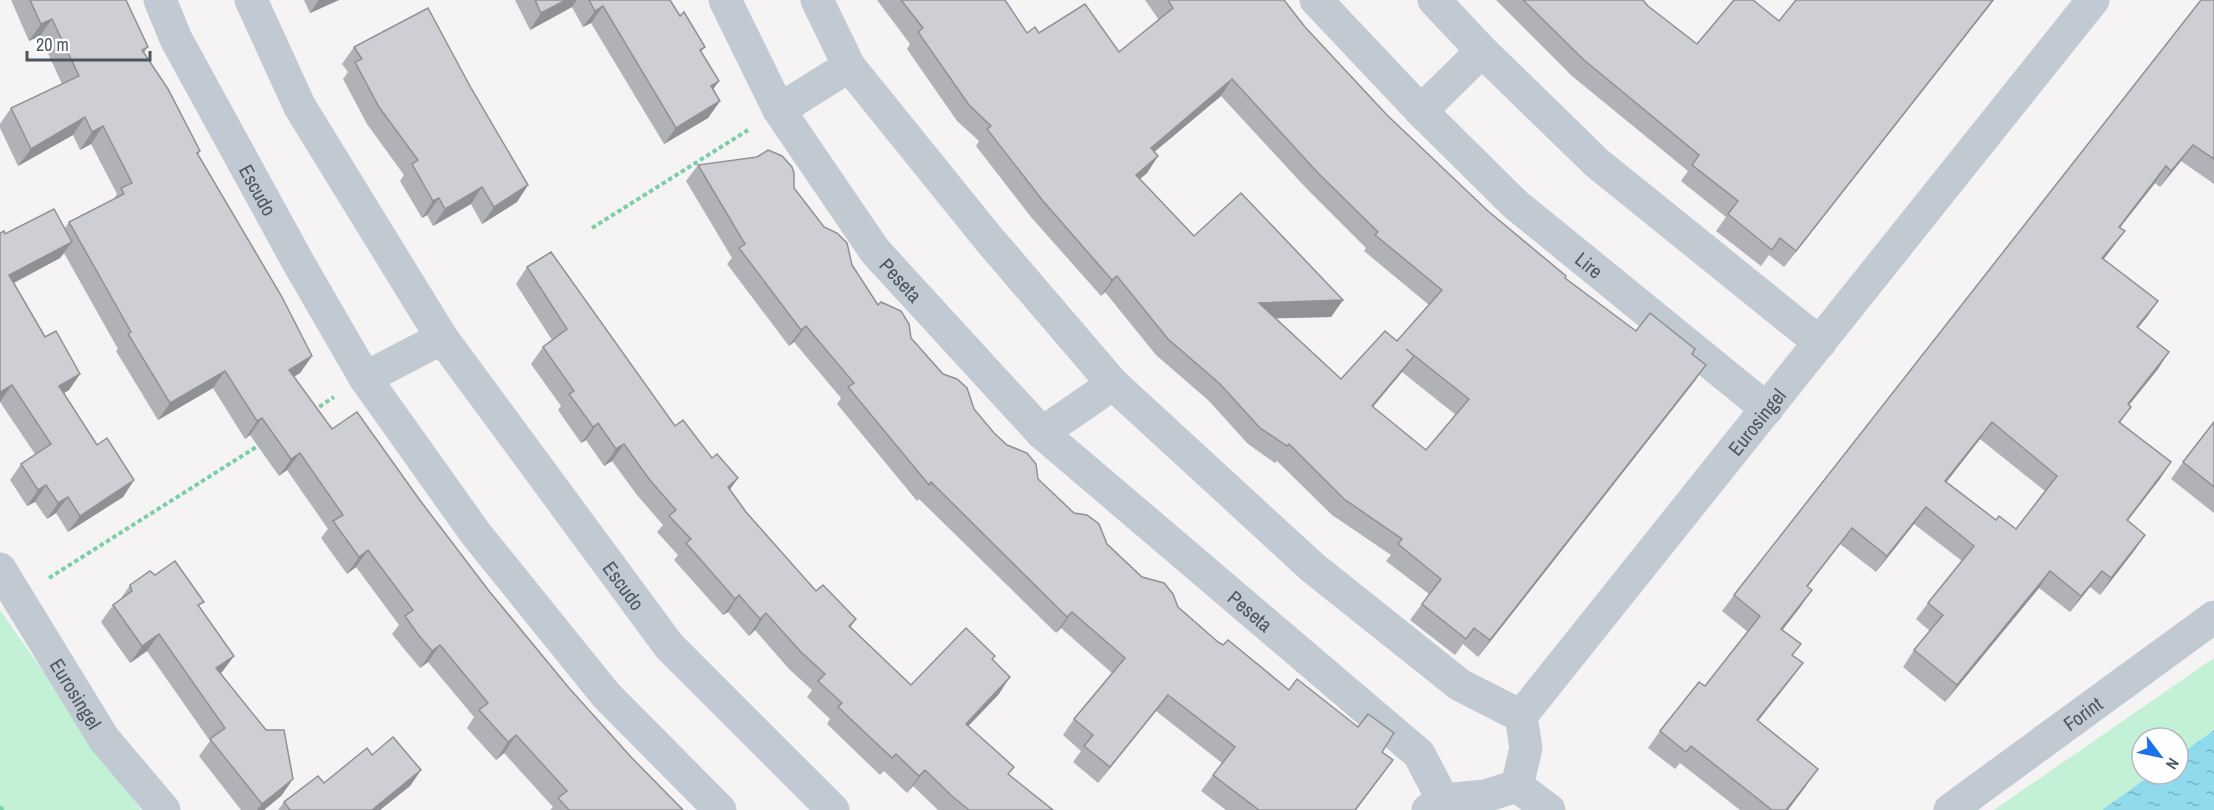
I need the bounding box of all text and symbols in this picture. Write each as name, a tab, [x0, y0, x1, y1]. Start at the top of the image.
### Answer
scale bar	[27, 24, 150, 62]
text: 20 m	[36, 32, 69, 57]
street label: Escudo	[233, 159, 283, 220]
street label: Lire	[1570, 245, 1609, 284]
street label: Peseta	[874, 252, 929, 308]
street label: Eurosingel	[1721, 383, 1791, 461]
street label: Escudo	[597, 555, 651, 615]
street label: Peseta	[1222, 584, 1279, 637]
street label: Eurosingel	[44, 653, 108, 734]
street label: Forint	[2057, 690, 2108, 737]
north arrow	[2130, 726, 2190, 786]
text: N	[2161, 754, 2185, 774]

